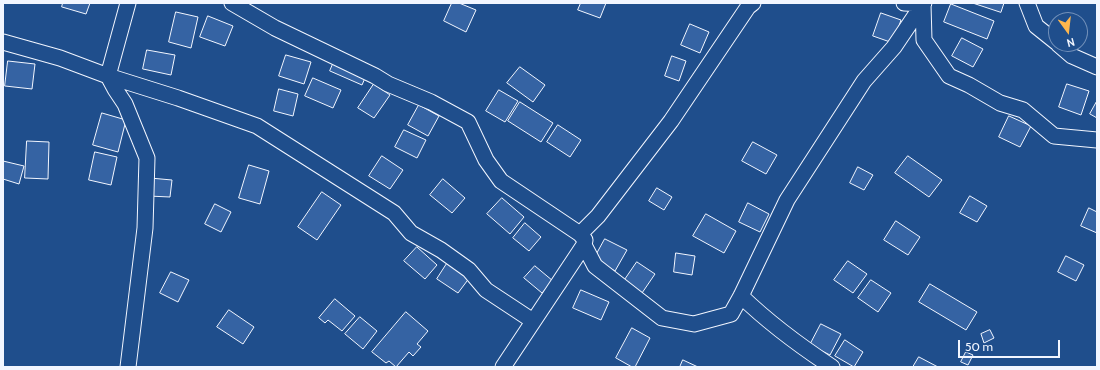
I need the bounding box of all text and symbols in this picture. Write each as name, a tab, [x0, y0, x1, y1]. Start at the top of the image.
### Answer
north arrow	[1048, 12, 1088, 52]
text: N	[1065, 35, 1076, 50]
scale bar	[960, 332, 1062, 358]
text: 50 m	[965, 339, 993, 354]

